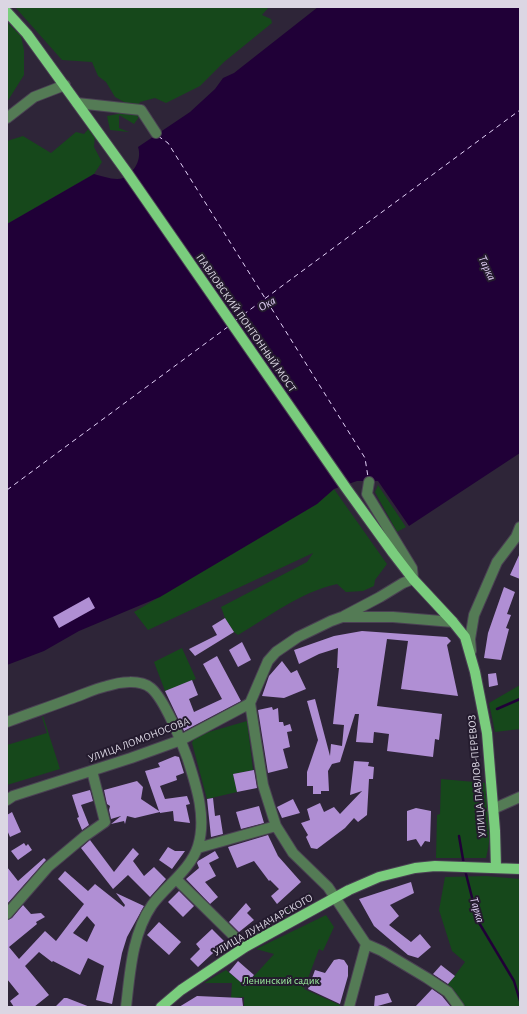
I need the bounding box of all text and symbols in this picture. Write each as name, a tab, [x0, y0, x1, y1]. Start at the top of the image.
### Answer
street label: ПАВЛОВСКИЙ ПОНТОННЫЙ МОСТ	[193, 251, 299, 395]
water label: Тарка	[475, 253, 499, 283]
water label: Ока	[256, 293, 278, 315]
street label: УЛИЦА ПАВЛОВ-ПЕРЕВОЗ	[465, 714, 489, 838]
street label: УЛИЦА ЛОМОНОСОВА	[86, 715, 192, 765]
street label: УЛИЦА ЛУНАЧАРСКОГО	[211, 891, 315, 959]
water label: Тарка	[466, 895, 488, 925]
park label: Ленинский садик	[242, 974, 320, 988]

